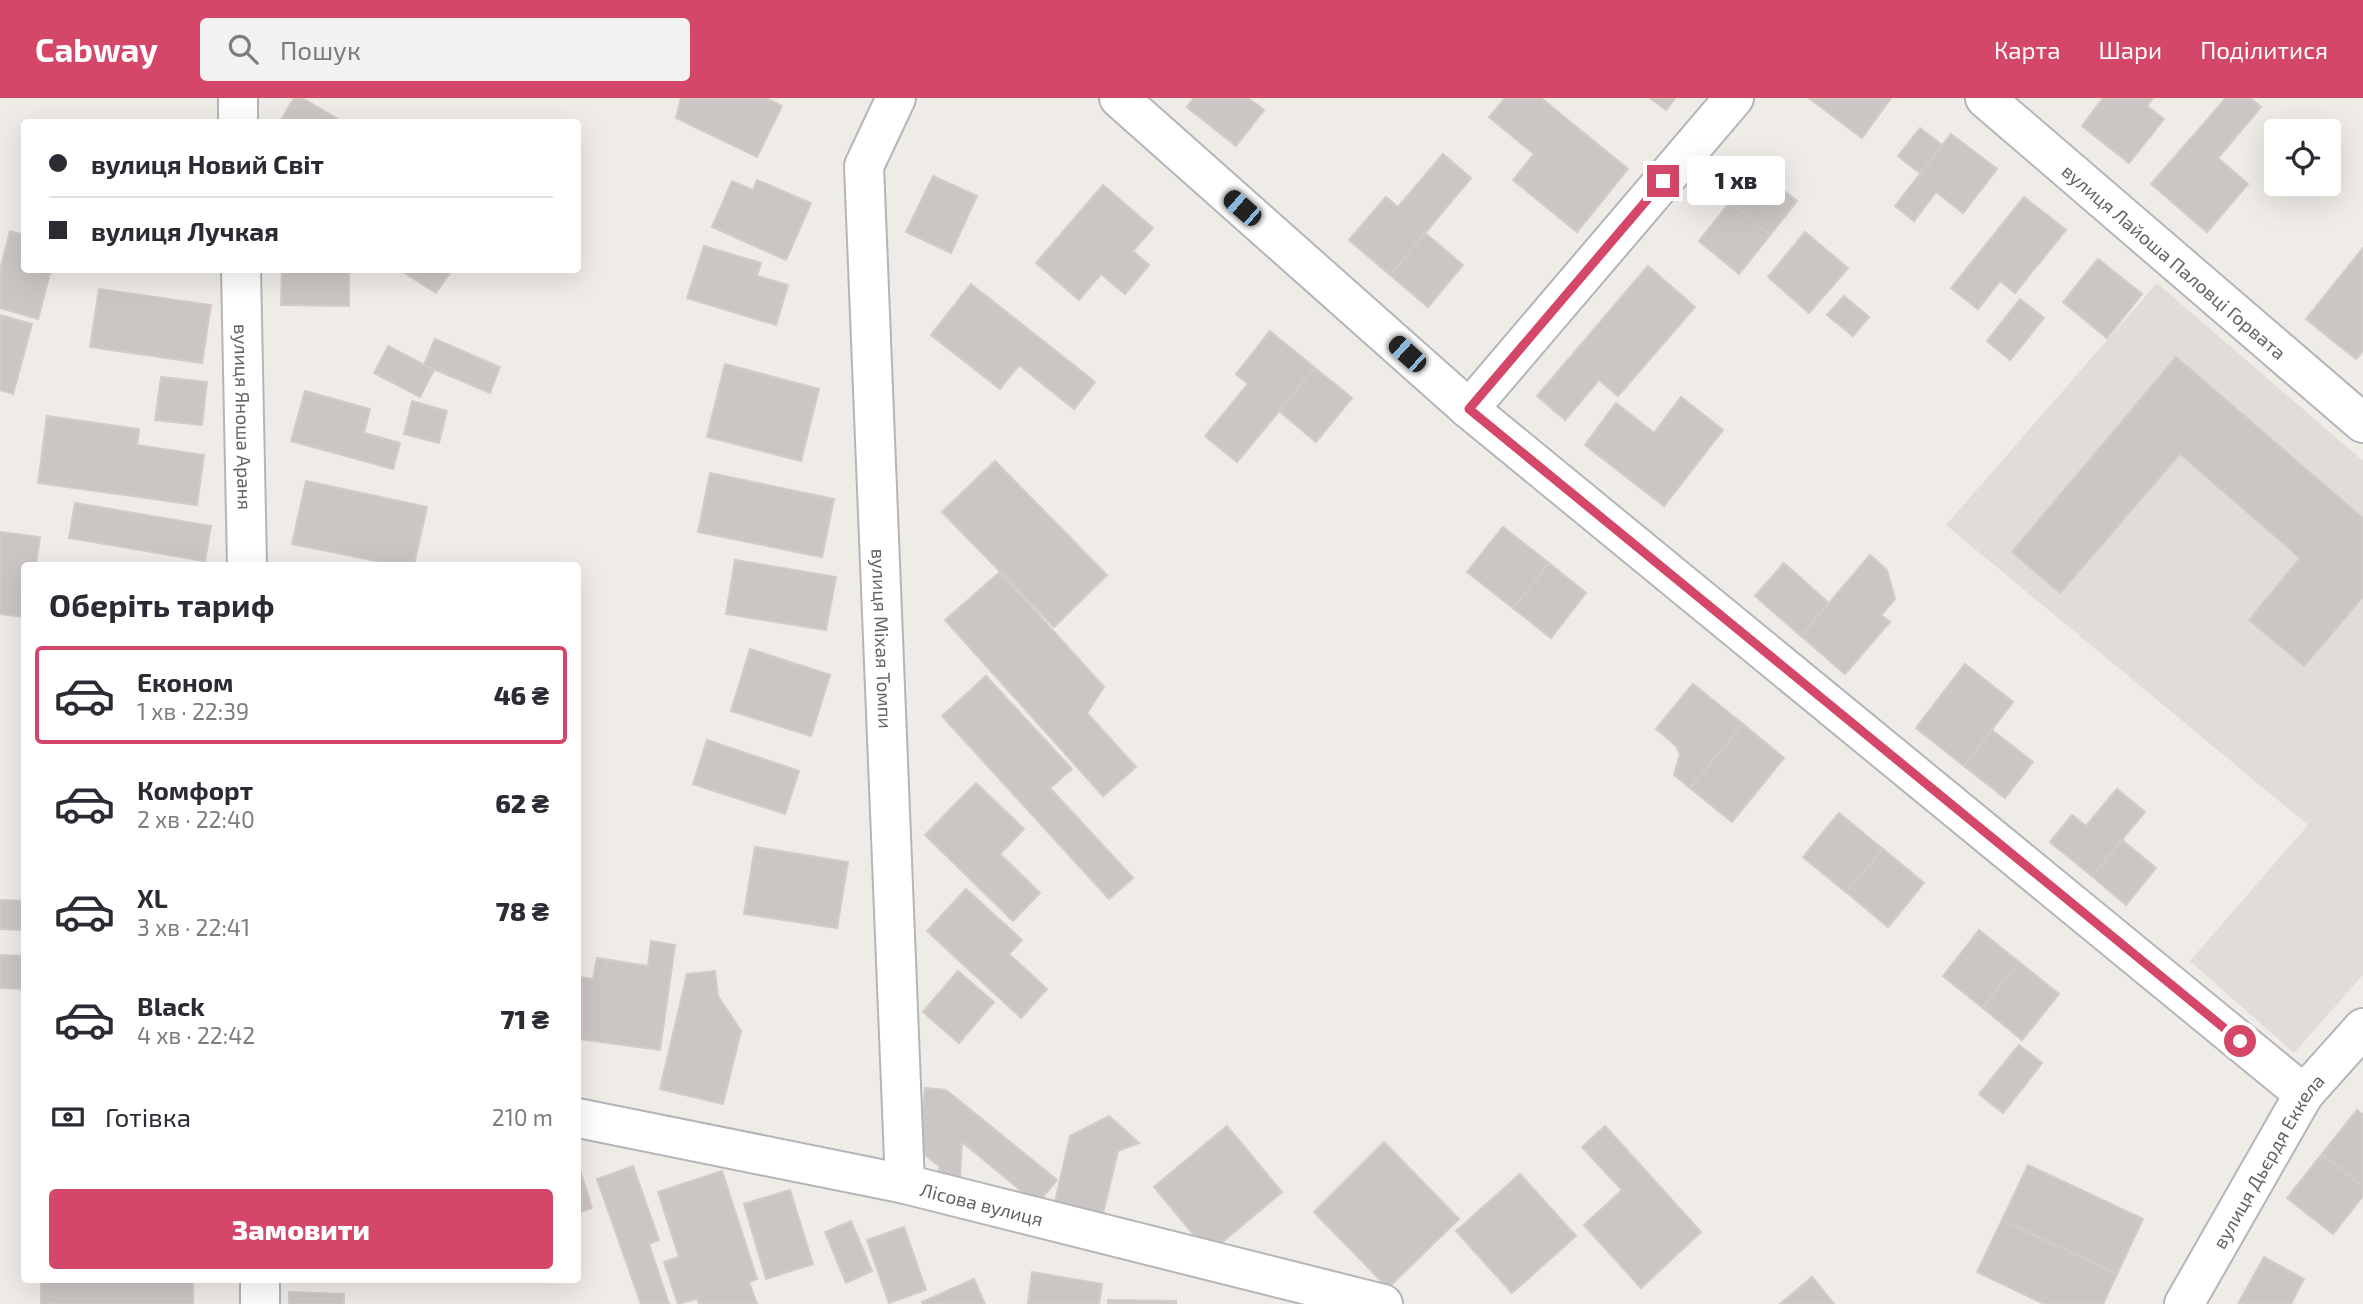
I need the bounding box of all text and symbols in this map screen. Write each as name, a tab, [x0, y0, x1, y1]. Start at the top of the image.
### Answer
search box	[200, 18, 690, 81]
text: Cabway	[35, 29, 158, 69]
icon: search	[224, 30, 262, 68]
text: Пошук	[280, 34, 361, 65]
text: Карта	[1994, 35, 2061, 64]
text: Шари	[2099, 35, 2162, 64]
text: Поділитися	[2200, 35, 2328, 64]
map controls	[2264, 119, 2341, 196]
button: locate	[2264, 119, 2341, 196]
text: вулиця Новий Світ	[91, 148, 324, 179]
callout: 1 хв	[1688, 156, 1786, 206]
street label: вулиця Лайоша Паловці Горвата	[2058, 158, 2291, 364]
route end	[1647, 165, 1679, 197]
text: 1 хв	[1715, 166, 1757, 194]
car	[1220, 186, 1265, 230]
text: вулиця Лучкая	[91, 215, 279, 246]
street label: вулиця Яноша Араня	[230, 324, 257, 510]
car	[1385, 332, 1430, 376]
street label: вулиця Міхая Томпи	[867, 548, 898, 729]
text: Оберіть тариф	[49, 585, 275, 623]
icon: car	[53, 664, 116, 727]
text: Економ	[137, 666, 234, 697]
text: 46 ₴	[494, 679, 549, 710]
text: 1 хв · 22:39	[137, 697, 249, 725]
icon: car	[53, 772, 116, 835]
text: Комфорт	[137, 774, 253, 805]
text: 62 ₴	[495, 787, 549, 818]
text: 2 хв · 22:40	[137, 805, 255, 833]
icon: car	[53, 880, 116, 943]
text: XL	[137, 882, 168, 913]
text: 78 ₴	[496, 895, 549, 926]
text: 3 хв · 22:41	[137, 913, 250, 941]
icon: car	[53, 988, 116, 1051]
text: Black	[137, 990, 205, 1021]
text: 71 ₴	[500, 1003, 549, 1034]
text: 4 хв · 22:42	[137, 1021, 255, 1049]
route start	[2224, 1025, 2256, 1057]
street label: вулиця Дьєрдя Еккела	[2207, 1069, 2328, 1252]
icon: cash	[49, 1098, 87, 1136]
text: Готівка	[105, 1101, 191, 1132]
text: 210 m	[492, 1103, 553, 1131]
street label: Лісова вулиця	[918, 1177, 1046, 1230]
button: Замовити	[49, 1189, 553, 1269]

